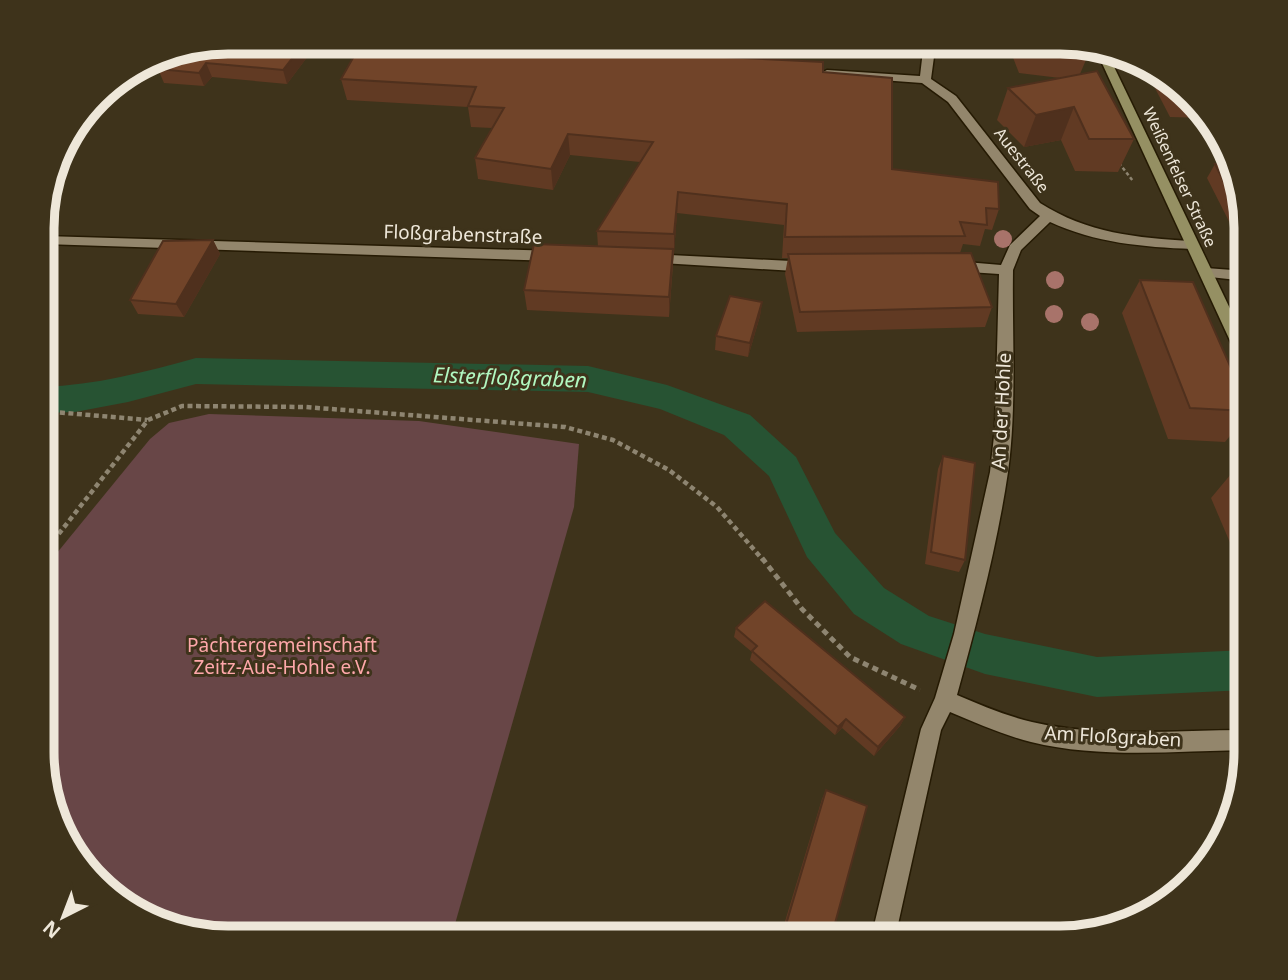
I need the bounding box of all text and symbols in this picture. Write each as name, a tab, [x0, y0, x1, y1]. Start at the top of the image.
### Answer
street label: Weißenfelser Straße	[1138, 104, 1222, 250]
street label: Auestraße	[990, 123, 1054, 197]
street label: Floßgrabenstraße	[383, 218, 543, 250]
street label: An der Hohle	[985, 352, 1017, 470]
water label: Elsterfloßgraben	[433, 360, 588, 394]
park label: Pächtergemeinschaft Zeitz-Aue-Hohle e.V.	[187, 632, 377, 680]
street label: Am Floßgraben	[1044, 719, 1182, 753]
north arrow	[28, 882, 98, 952]
text: N	[37, 915, 66, 944]

